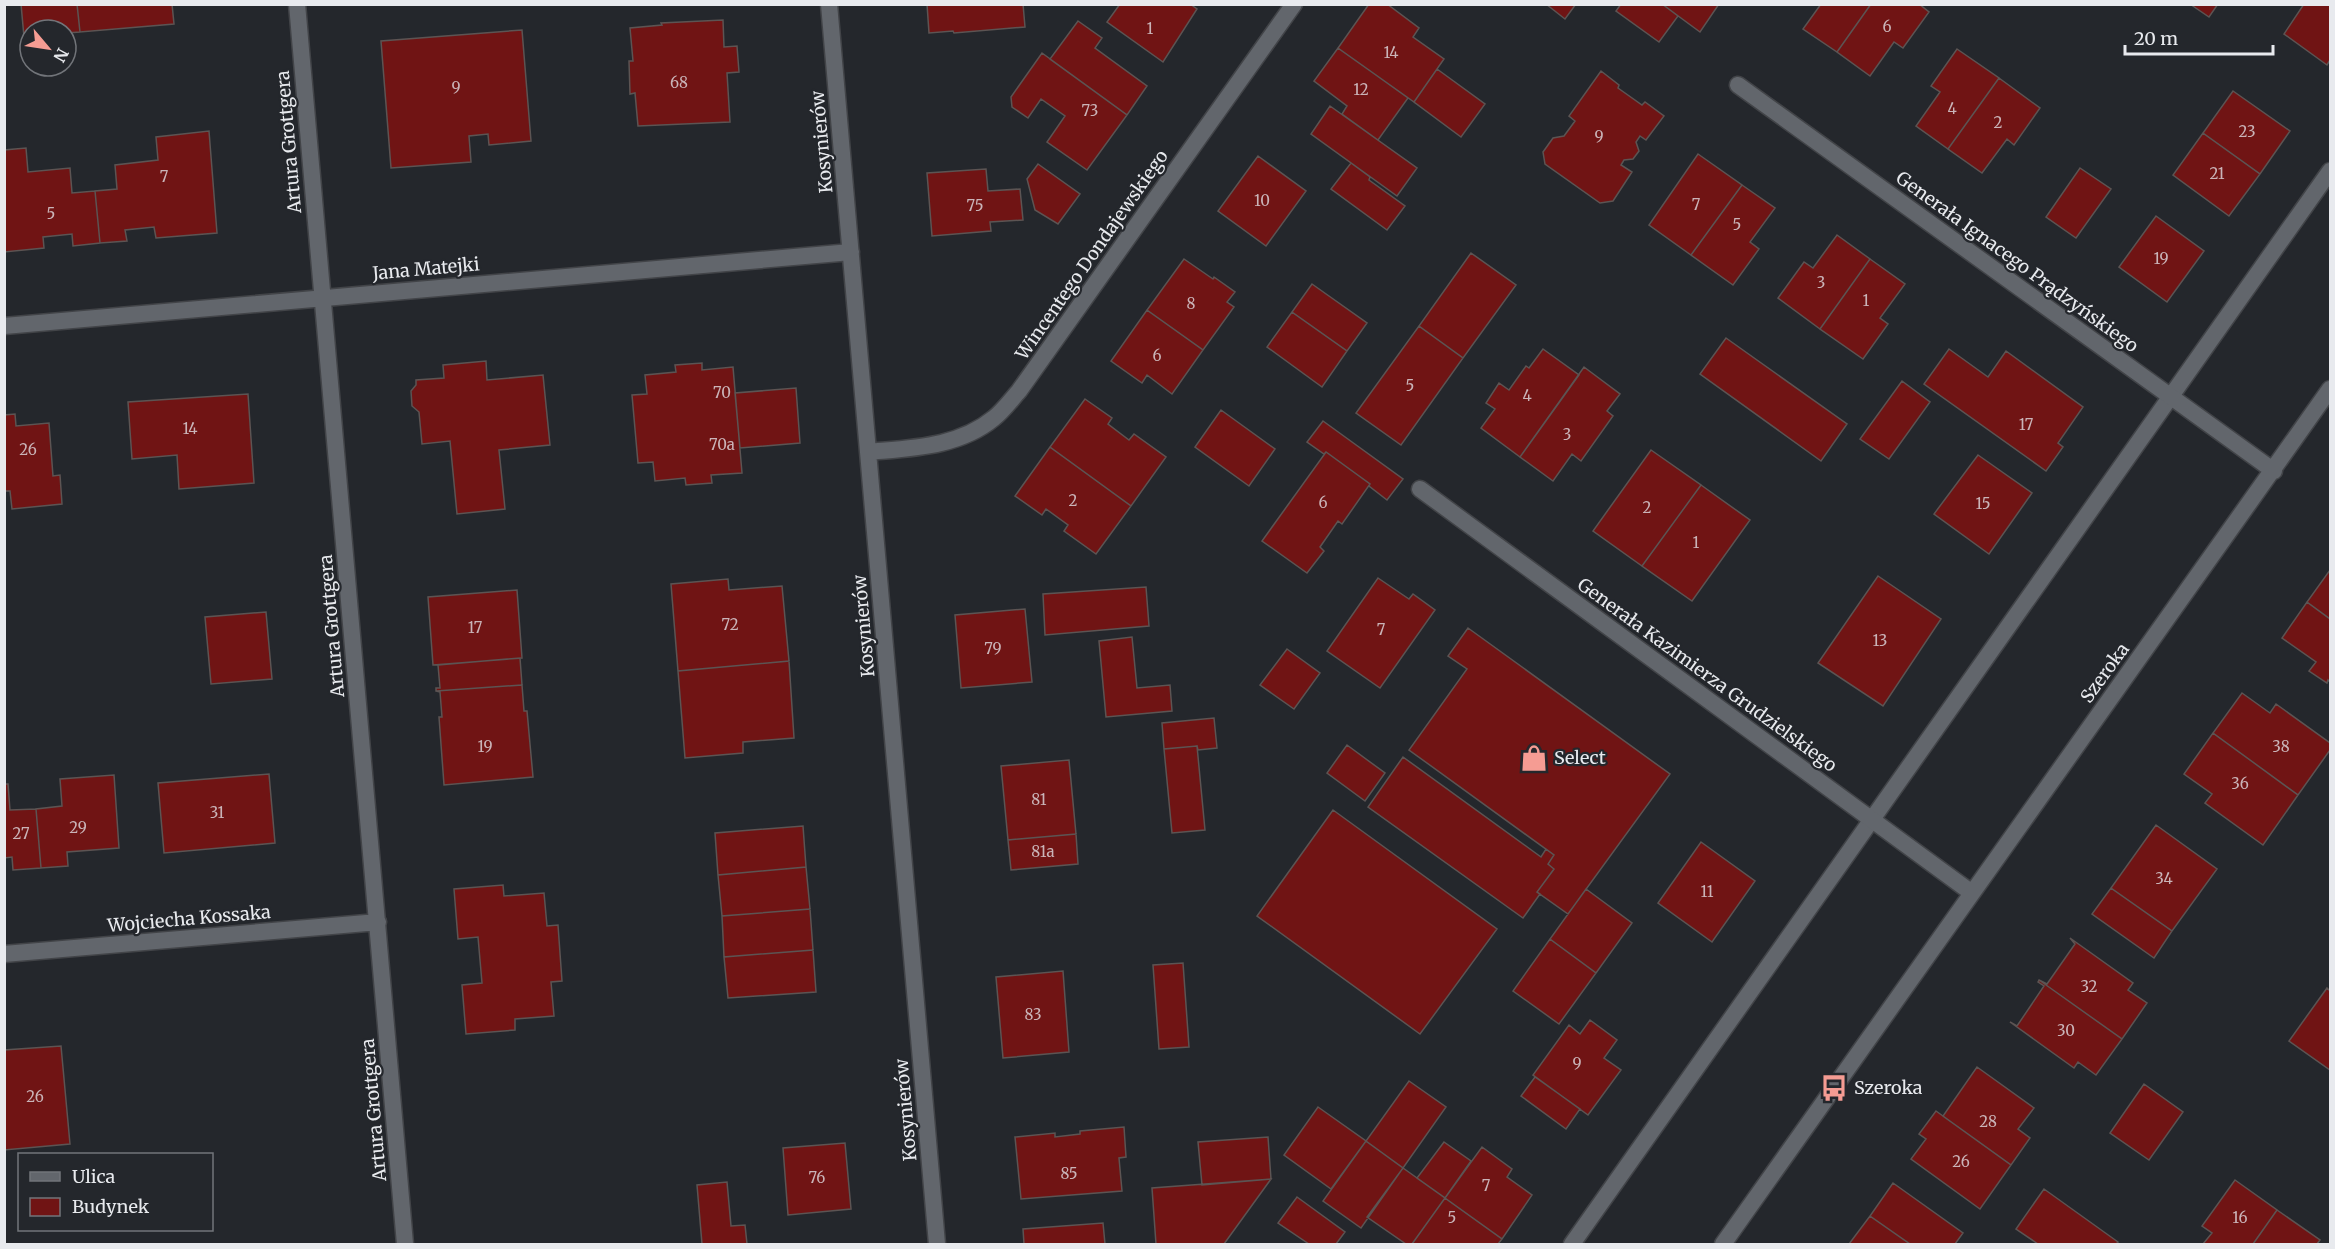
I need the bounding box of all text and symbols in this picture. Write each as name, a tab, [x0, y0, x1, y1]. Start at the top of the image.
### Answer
house number: 6	[1882, 17, 1892, 36]
north arrow	[18, 18, 78, 78]
scale bar	[2125, 18, 2274, 56]
house number: 1	[1147, 19, 1154, 38]
text: 20 m	[2134, 27, 2178, 50]
house number: 14	[1383, 43, 1399, 62]
text: N	[49, 45, 73, 66]
street label: Artura Grottgera	[271, 69, 306, 215]
house number: 68	[670, 73, 688, 92]
house number: 9	[451, 78, 461, 97]
house number: 12	[1353, 80, 1369, 99]
street label: Kosynierów	[806, 89, 837, 194]
house number: 4	[1947, 99, 1957, 118]
house number: 73	[1082, 101, 1098, 120]
house number: 2	[1994, 113, 2003, 132]
house number: 23	[2239, 122, 2255, 141]
house number: 9	[1594, 127, 1604, 146]
street label: Wincentego Dondajewskiego	[1010, 145, 1173, 365]
house number: 21	[2209, 164, 2225, 183]
street label: Generała Ignacego Prądzyńskiego	[1892, 166, 2143, 357]
house number: 7	[160, 167, 169, 186]
house number: 10	[1254, 191, 1270, 210]
house number: 7	[1692, 195, 1701, 214]
house number: 75	[967, 196, 983, 215]
house number: 5	[47, 204, 55, 223]
house number: 5	[1733, 215, 1741, 234]
house number: 19	[2153, 249, 2169, 268]
street label: Jana Matejki	[370, 252, 481, 285]
house number: 3	[1817, 273, 1825, 292]
house number: 1	[1863, 291, 1870, 310]
house number: 8	[1187, 294, 1196, 313]
house number: 6	[1152, 346, 1162, 365]
house number: 5	[1406, 376, 1414, 395]
house number: 70	[713, 383, 731, 402]
house number: 4	[1522, 386, 1532, 405]
house number: 17	[2019, 415, 2034, 434]
house number: 14	[182, 419, 198, 438]
house number: 3	[1563, 425, 1571, 444]
house number: 70a	[709, 435, 735, 454]
house number: 26	[19, 440, 37, 459]
house number: 2	[1069, 491, 1078, 510]
house number: 6	[1318, 493, 1328, 512]
house number: 15	[1975, 494, 1991, 513]
house number: 2	[1643, 498, 1652, 517]
house number: 1	[1693, 533, 1700, 552]
street label: Artura Grottgera	[314, 553, 349, 699]
street label: Kosynierów	[848, 573, 879, 678]
street label: Generała Kazimierza Grudzielskiego	[1573, 573, 1842, 777]
house number: 72	[721, 615, 739, 634]
house number: 17	[468, 618, 483, 637]
house number: 7	[1377, 620, 1386, 639]
house number: 13	[1873, 631, 1887, 650]
street label: Szeroka	[2075, 638, 2134, 707]
house number: 79	[984, 639, 1002, 658]
house number: 19	[477, 737, 493, 756]
house number: 38	[2272, 737, 2290, 756]
shop icon: Select	[1519, 743, 1549, 773]
place label: Select	[1554, 746, 1606, 769]
house number: 36	[2231, 774, 2249, 793]
house number: 81	[1031, 790, 1047, 809]
house number: 31	[210, 803, 225, 822]
house number: 29	[69, 818, 87, 837]
house number: 27	[13, 824, 30, 843]
house number: 81a	[1031, 842, 1055, 861]
house number: 34	[2155, 869, 2173, 888]
house number: 11	[1700, 882, 1714, 901]
street label: Wojciecha Kossaka	[105, 900, 272, 937]
house number: 32	[2080, 977, 2098, 996]
house number: 83	[1025, 1005, 1042, 1024]
house number: 30	[2057, 1021, 2075, 1040]
street label: Artura Grottgera	[356, 1037, 391, 1183]
house number: 9	[1572, 1054, 1582, 1073]
street label: Kosynierów	[890, 1057, 921, 1162]
bus stop icon: Szeroka	[1819, 1073, 1849, 1103]
place label: Szeroka	[1854, 1076, 1923, 1099]
house number: 26	[26, 1087, 44, 1106]
house number: 28	[1979, 1112, 1997, 1131]
house number: 26	[1952, 1152, 1970, 1171]
legend	[18, 1153, 213, 1231]
house number: 85	[1060, 1164, 1078, 1183]
text: Ulica	[72, 1165, 116, 1188]
house number: 76	[809, 1168, 825, 1187]
house number: 7	[1482, 1176, 1491, 1195]
text: Budynek	[72, 1195, 150, 1218]
house number: 5	[1448, 1208, 1456, 1227]
house number: 16	[2232, 1208, 2248, 1227]

